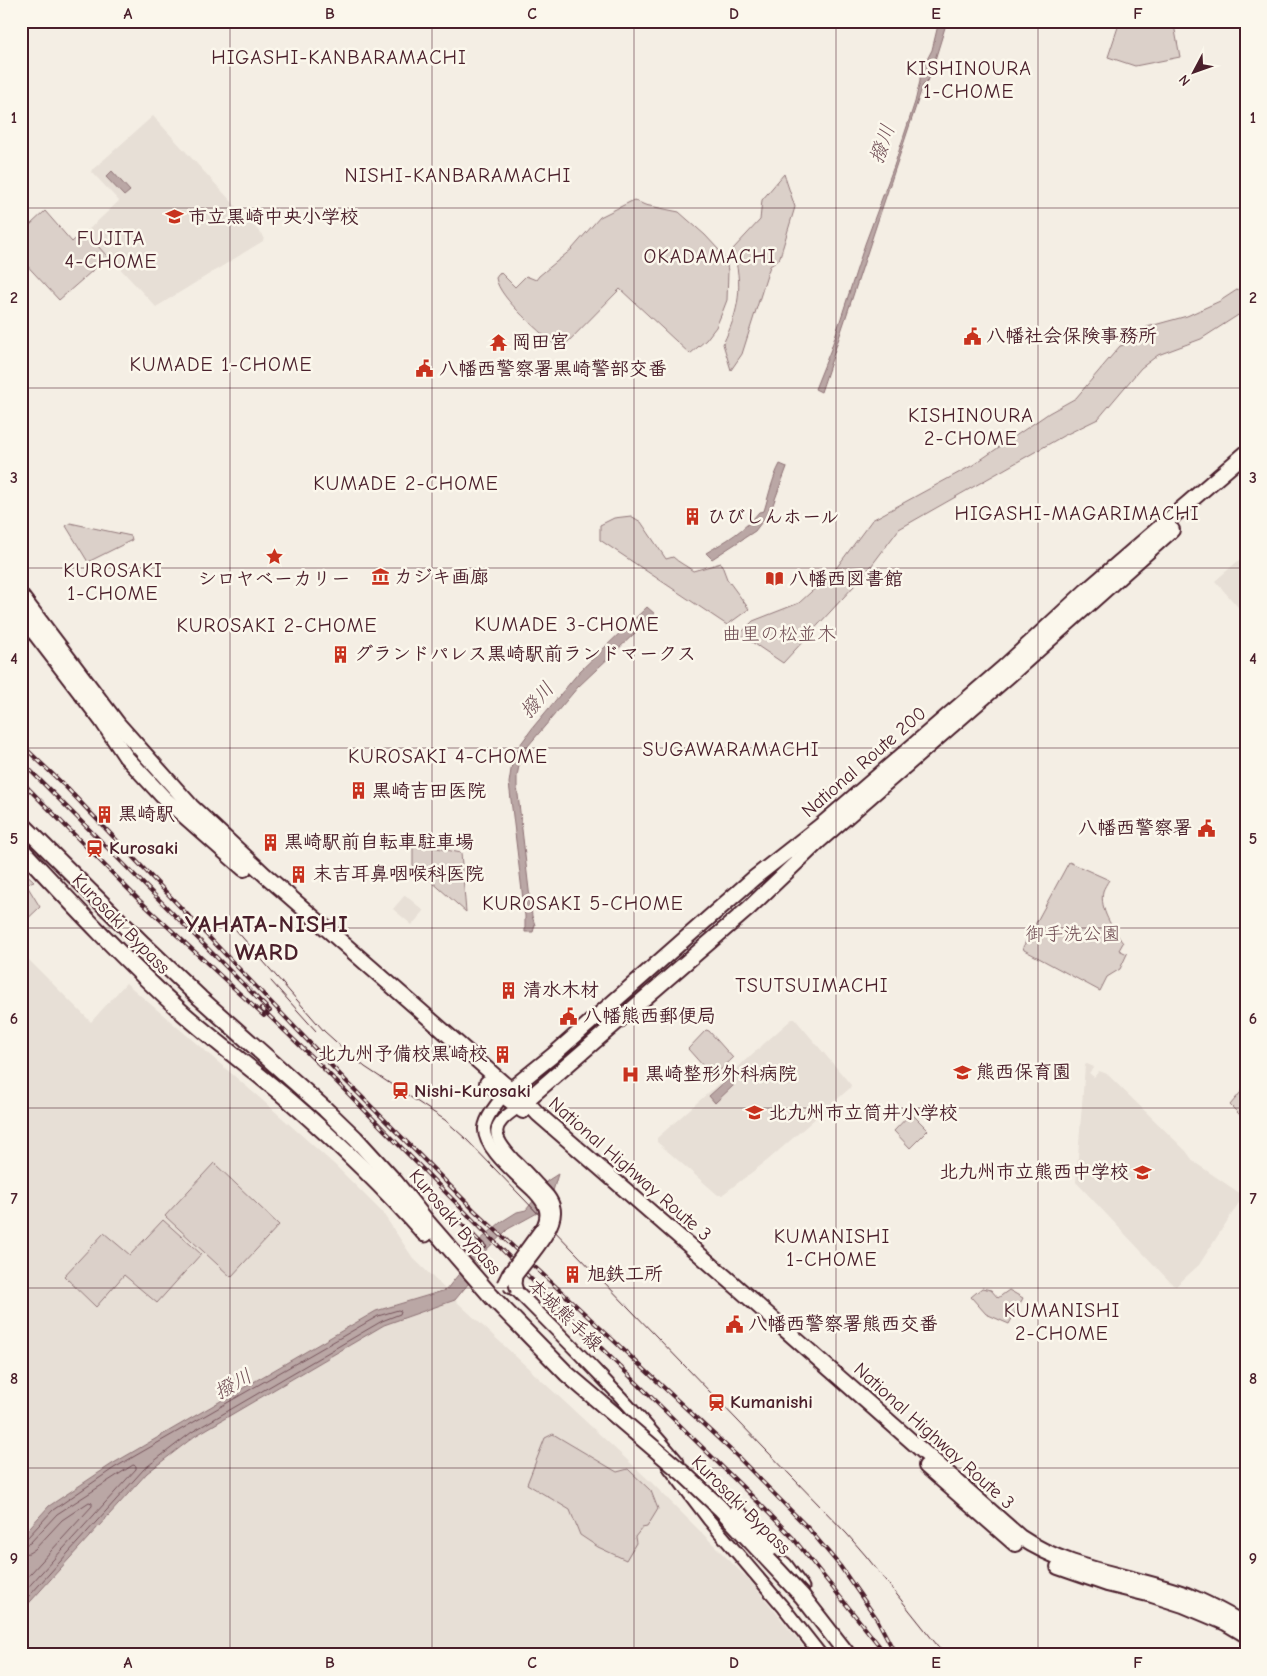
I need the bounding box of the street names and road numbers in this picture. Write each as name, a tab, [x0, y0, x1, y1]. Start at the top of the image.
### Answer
street label: National Route 200	[797, 702, 931, 822]
street label: Kurosaki Bypass	[68, 869, 174, 979]
street label: National Highway Route 3	[544, 1092, 716, 1246]
street label: Kurosaki Bypass	[404, 1165, 506, 1279]
street label: 本城熊手線	[523, 1274, 607, 1356]
street label: National Highway Route 3	[849, 1358, 1019, 1514]
street label: Kurosaki Bypass	[687, 1451, 795, 1559]

